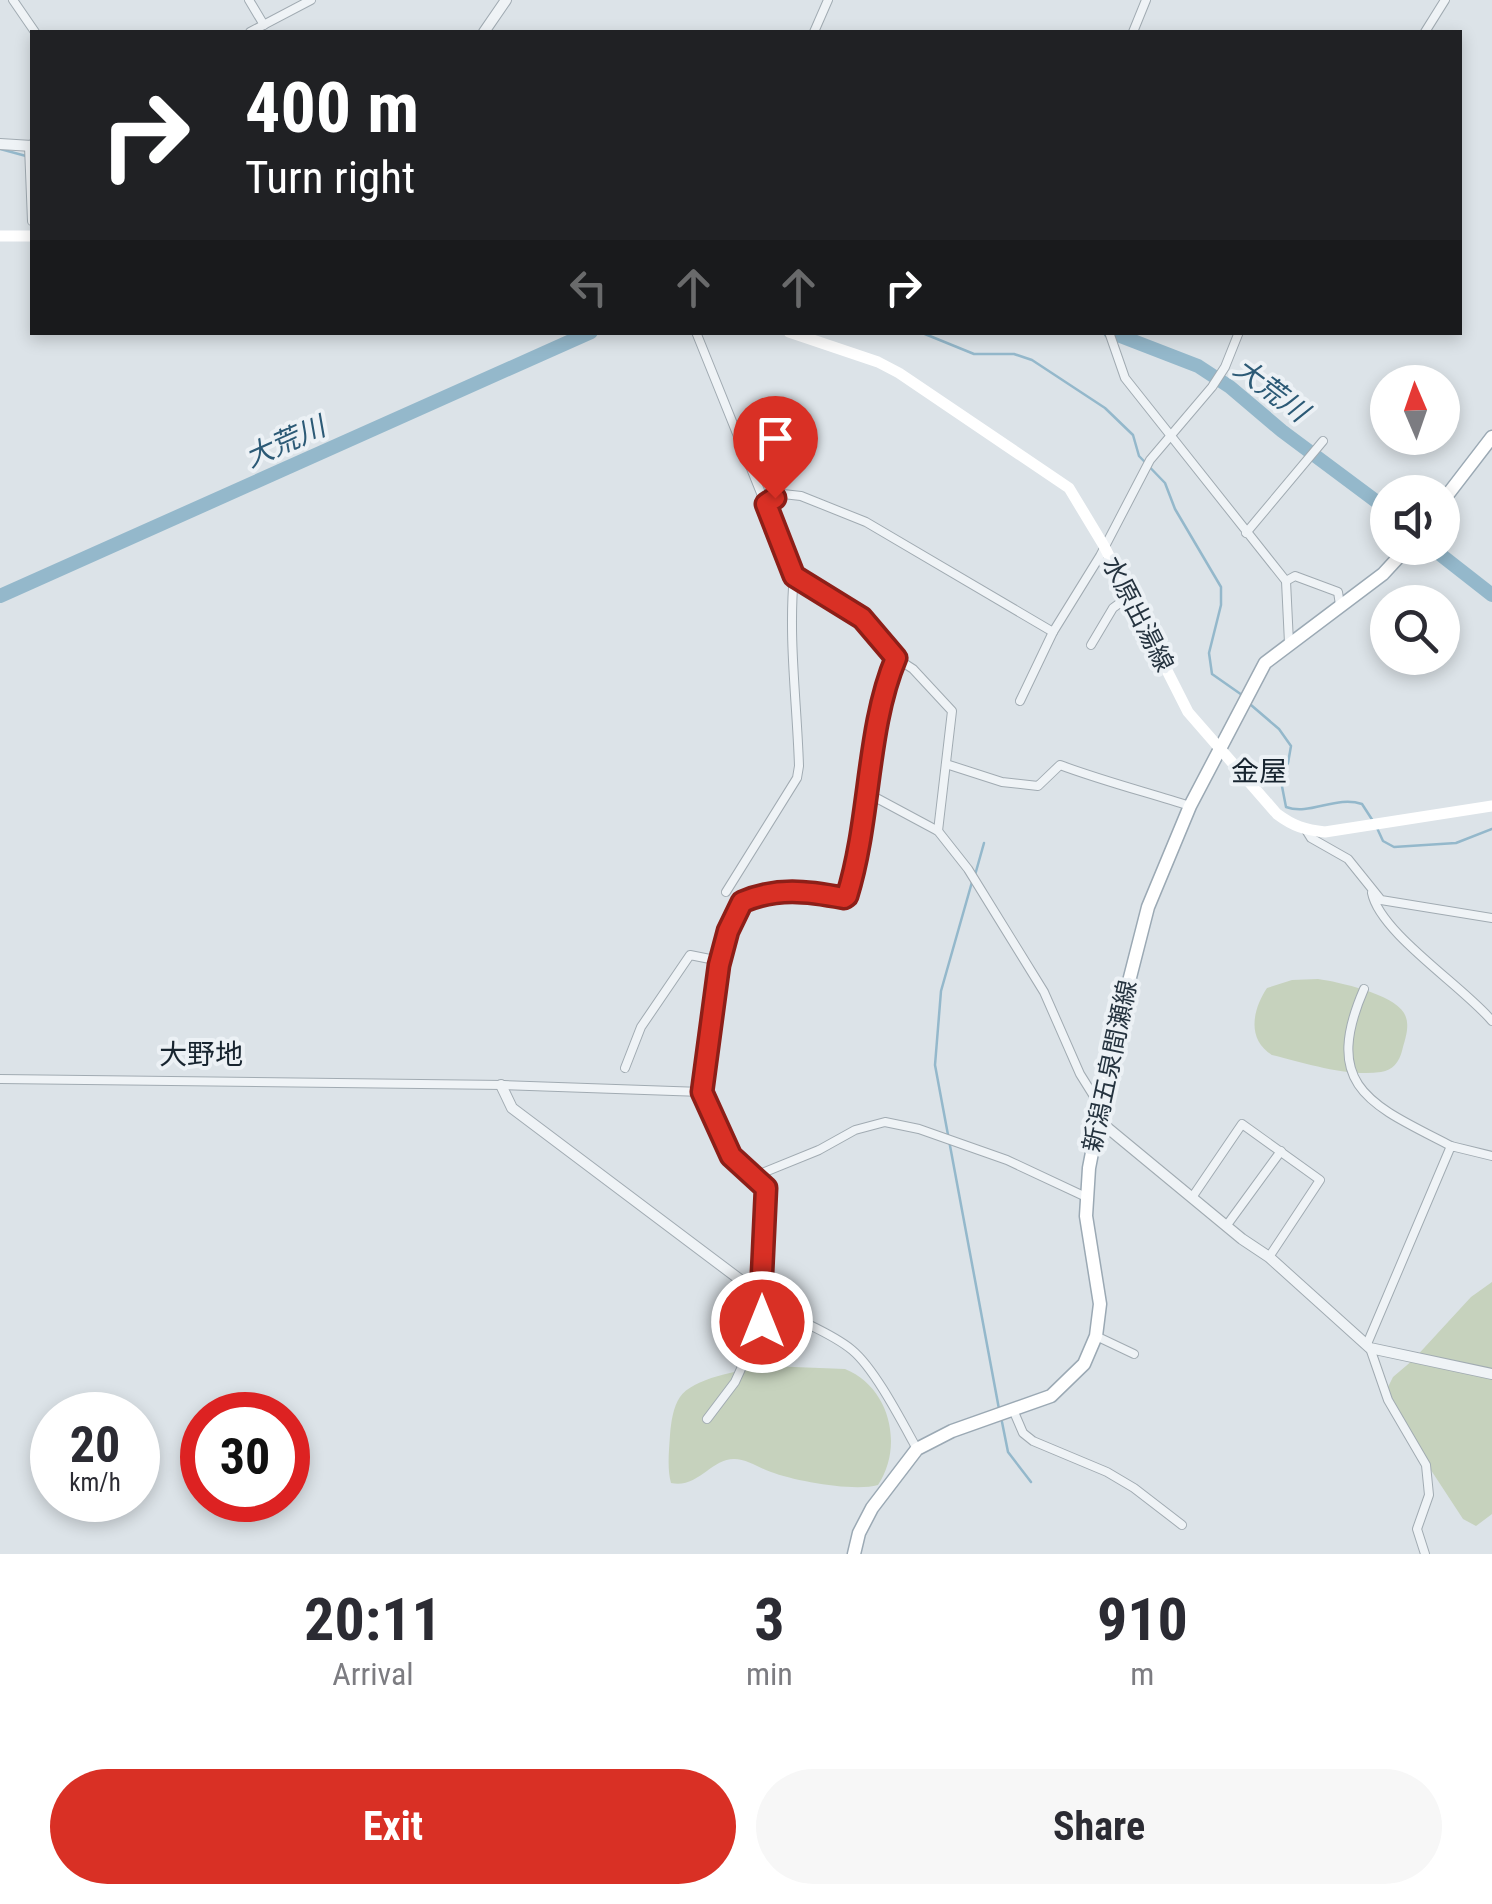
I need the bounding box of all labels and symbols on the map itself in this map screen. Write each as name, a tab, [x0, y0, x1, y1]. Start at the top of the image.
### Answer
water label: 大荒川	[1228, 352, 1317, 430]
north arrow	[1370, 365, 1460, 455]
pin	[733, 396, 818, 499]
water label: 大荒川	[240, 409, 333, 474]
street label: 水原出湯線	[1097, 552, 1179, 676]
district label: 金屋	[1231, 755, 1287, 788]
street label: 新潟五泉間瀬線	[1078, 977, 1142, 1155]
district label: 大野地	[159, 1038, 243, 1071]
position arrow	[710, 1270, 814, 1374]
speed limit sign: 30	[180, 1392, 310, 1522]

